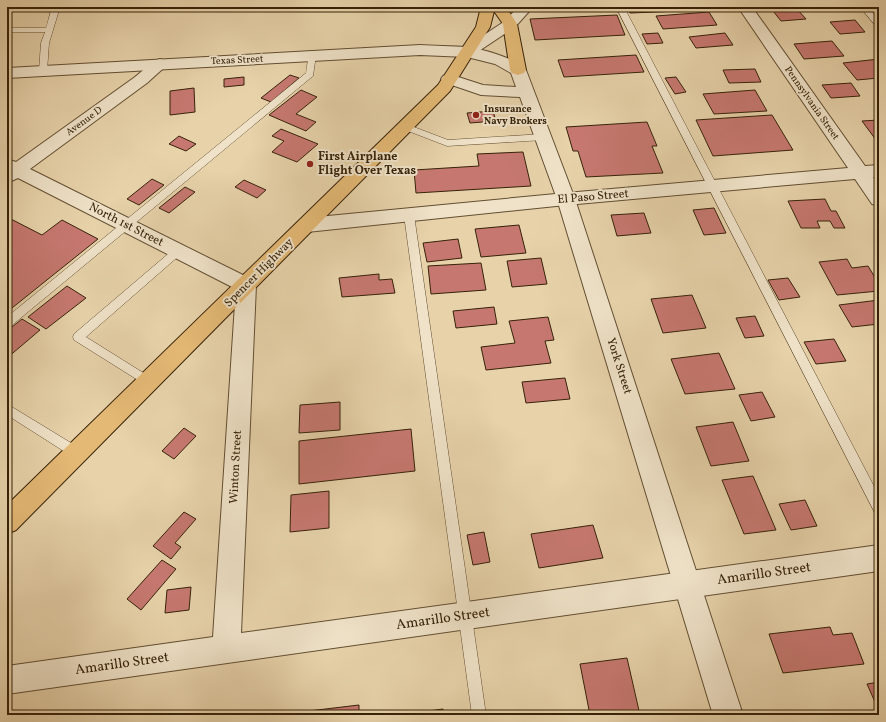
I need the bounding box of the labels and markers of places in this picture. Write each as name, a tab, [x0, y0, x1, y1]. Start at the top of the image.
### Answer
place label: Insurance Navy Brokers	[484, 102, 547, 128]
marker: Insurance Navy Brokers	[471, 110, 481, 120]
place label: First Airplane Flight Over Texas	[318, 149, 416, 179]
marker: First Airplane Flight Over Texas	[305, 159, 315, 169]

